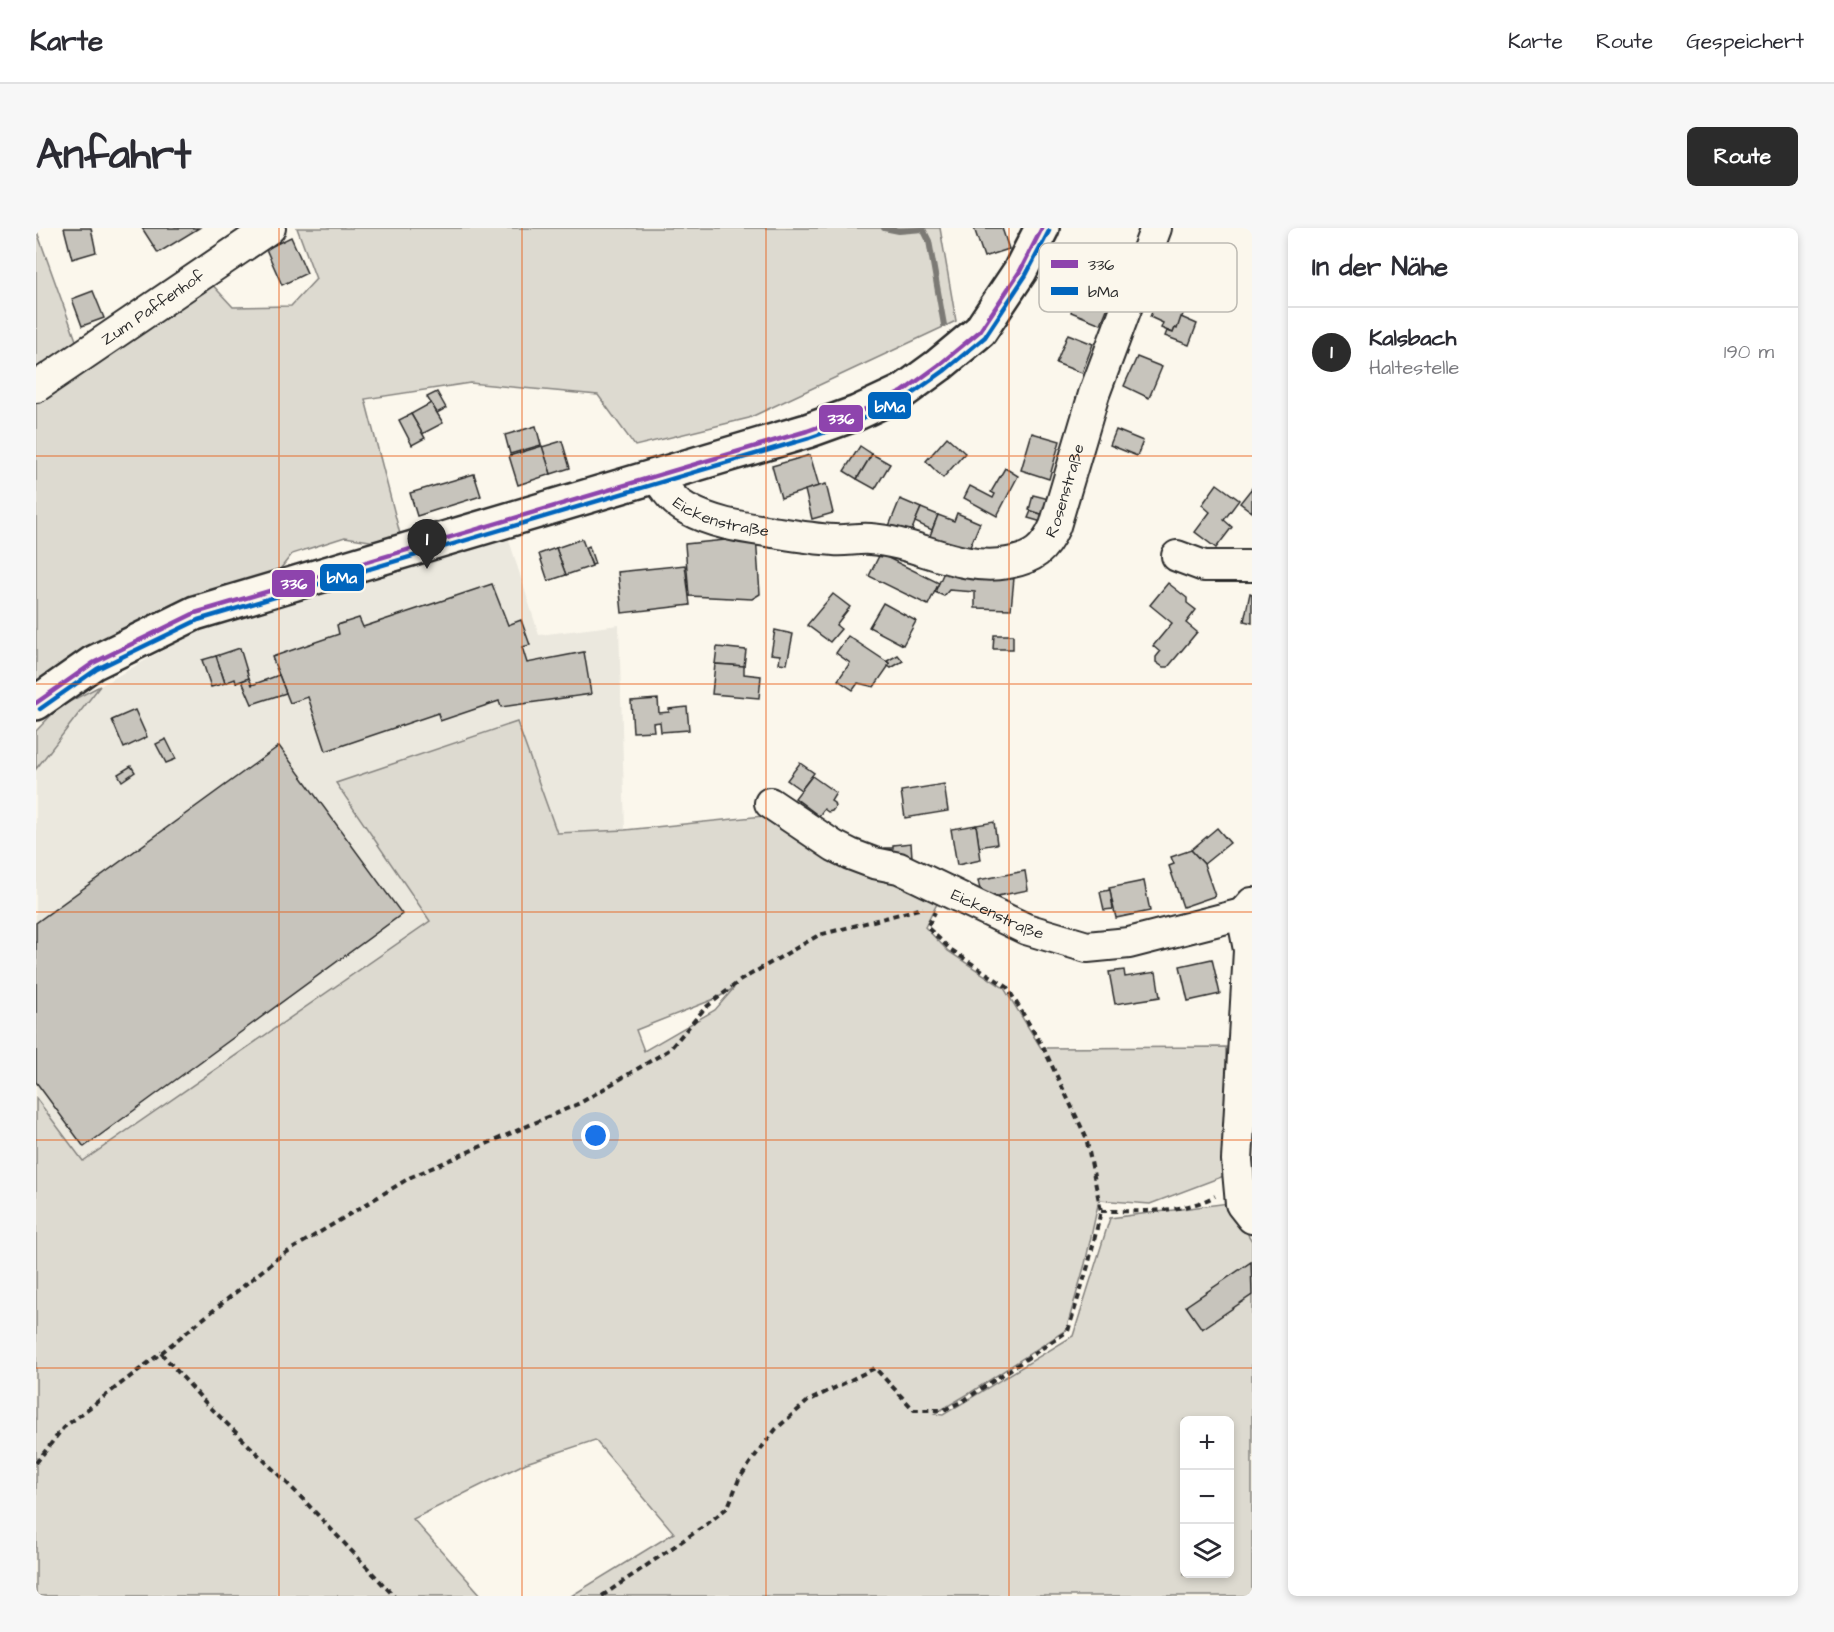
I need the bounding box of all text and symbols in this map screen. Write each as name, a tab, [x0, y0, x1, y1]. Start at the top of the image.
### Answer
text: Karte	[30, 22, 103, 61]
text: Karte	[1508, 27, 1563, 56]
text: Route	[1596, 27, 1653, 56]
text: Gespeichert	[1686, 27, 1804, 56]
text: Anfahrt	[36, 127, 191, 185]
button: Route	[1687, 127, 1798, 186]
legend	[1039, 243, 1237, 312]
text: In der Nähe	[1312, 249, 1448, 285]
text: 336	[1088, 254, 1114, 276]
street label: Zum Paffenhof	[97, 265, 209, 351]
text: bMa	[1088, 281, 1118, 303]
text: Kalsbach	[1369, 323, 1456, 354]
text: 1	[1330, 338, 1333, 366]
text: 190 m	[1724, 338, 1774, 366]
text: Haltestelle	[1369, 354, 1459, 382]
line badge: bMa	[867, 391, 912, 420]
text: bMa	[875, 396, 906, 418]
line badge: 336	[818, 404, 864, 433]
text: 336	[827, 408, 854, 430]
street label: Rosenstraße	[1040, 441, 1090, 541]
street label: Eickenstraße	[668, 492, 771, 542]
pin: 1	[408, 520, 446, 569]
line badge: bMa	[319, 563, 365, 592]
text: bMa	[327, 567, 358, 589]
line badge: 336	[271, 569, 316, 598]
text: 336	[280, 573, 307, 595]
street label: Eickenstraße	[947, 884, 1047, 945]
your location	[581, 1121, 610, 1150]
map controls	[1180, 1416, 1234, 1578]
button: +	[1180, 1416, 1234, 1470]
button: −	[1180, 1470, 1234, 1524]
button: layers	[1180, 1524, 1234, 1578]

